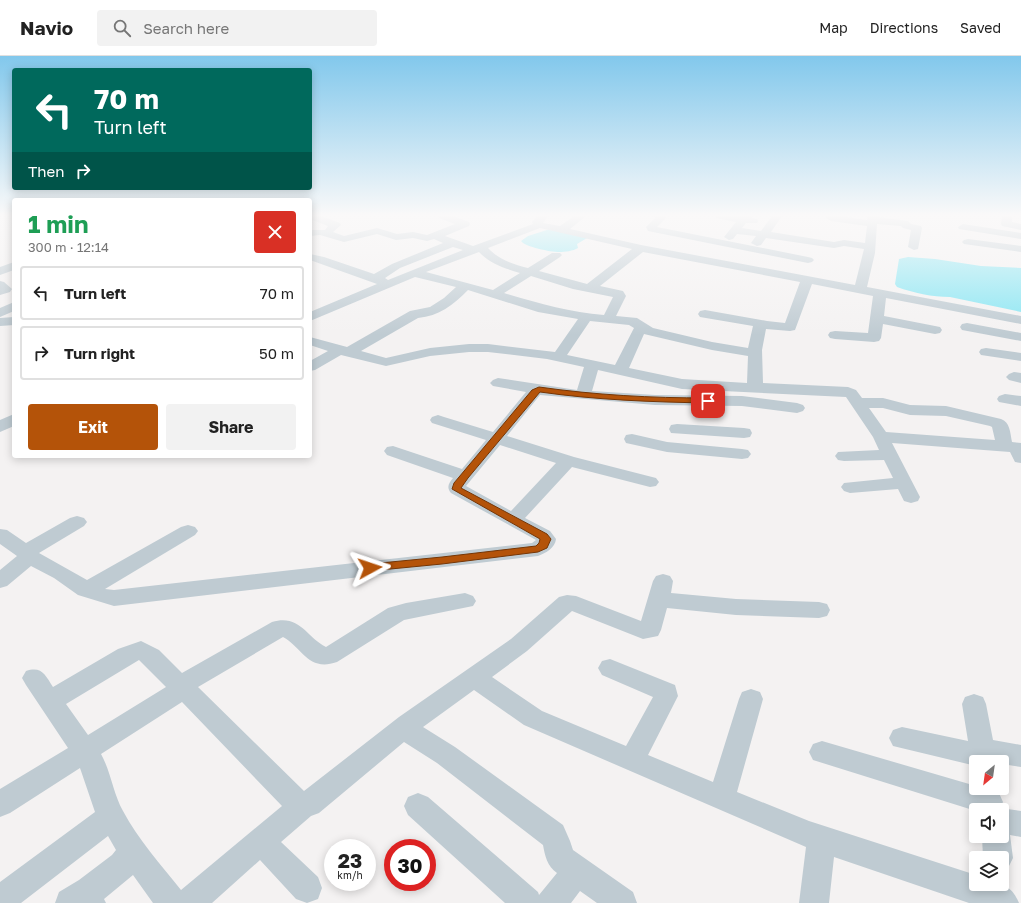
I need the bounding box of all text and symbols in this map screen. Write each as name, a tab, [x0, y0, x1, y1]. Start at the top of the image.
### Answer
search box	[97, 10, 377, 46]
text: Navio	[20, 16, 73, 39]
icon: search	[111, 17, 133, 39]
text: Search here	[143, 19, 229, 37]
text: Map	[819, 19, 848, 36]
text: Directions	[870, 19, 938, 36]
text: Saved	[960, 19, 1001, 36]
text: 70 m	[94, 82, 159, 115]
icon: left	[28, 84, 80, 136]
text: Turn left	[94, 116, 167, 138]
icon: right	[72, 160, 94, 182]
text: Then	[28, 162, 64, 180]
text: 1 min	[28, 209, 88, 238]
button: close	[254, 211, 296, 253]
text: 300 m · 12:14	[28, 239, 109, 255]
icon: left	[30, 282, 52, 304]
text: Turn left	[64, 284, 126, 302]
text: 70 m	[260, 284, 294, 302]
icon: right	[30, 342, 52, 364]
text: Turn right	[64, 344, 135, 362]
text: 50 m	[259, 344, 294, 362]
pin	[691, 384, 725, 418]
icon: arrive	[697, 390, 719, 412]
button: Exit	[28, 404, 158, 450]
button: Share	[166, 404, 296, 450]
position arrow	[349, 547, 391, 589]
north arrow	[969, 755, 1009, 795]
map controls	[969, 755, 1009, 891]
button: sound	[969, 803, 1009, 843]
speed limit sign: 30	[384, 839, 436, 891]
text: 23	[338, 848, 362, 872]
button: layers	[969, 851, 1009, 891]
text: km/h	[337, 869, 363, 881]

